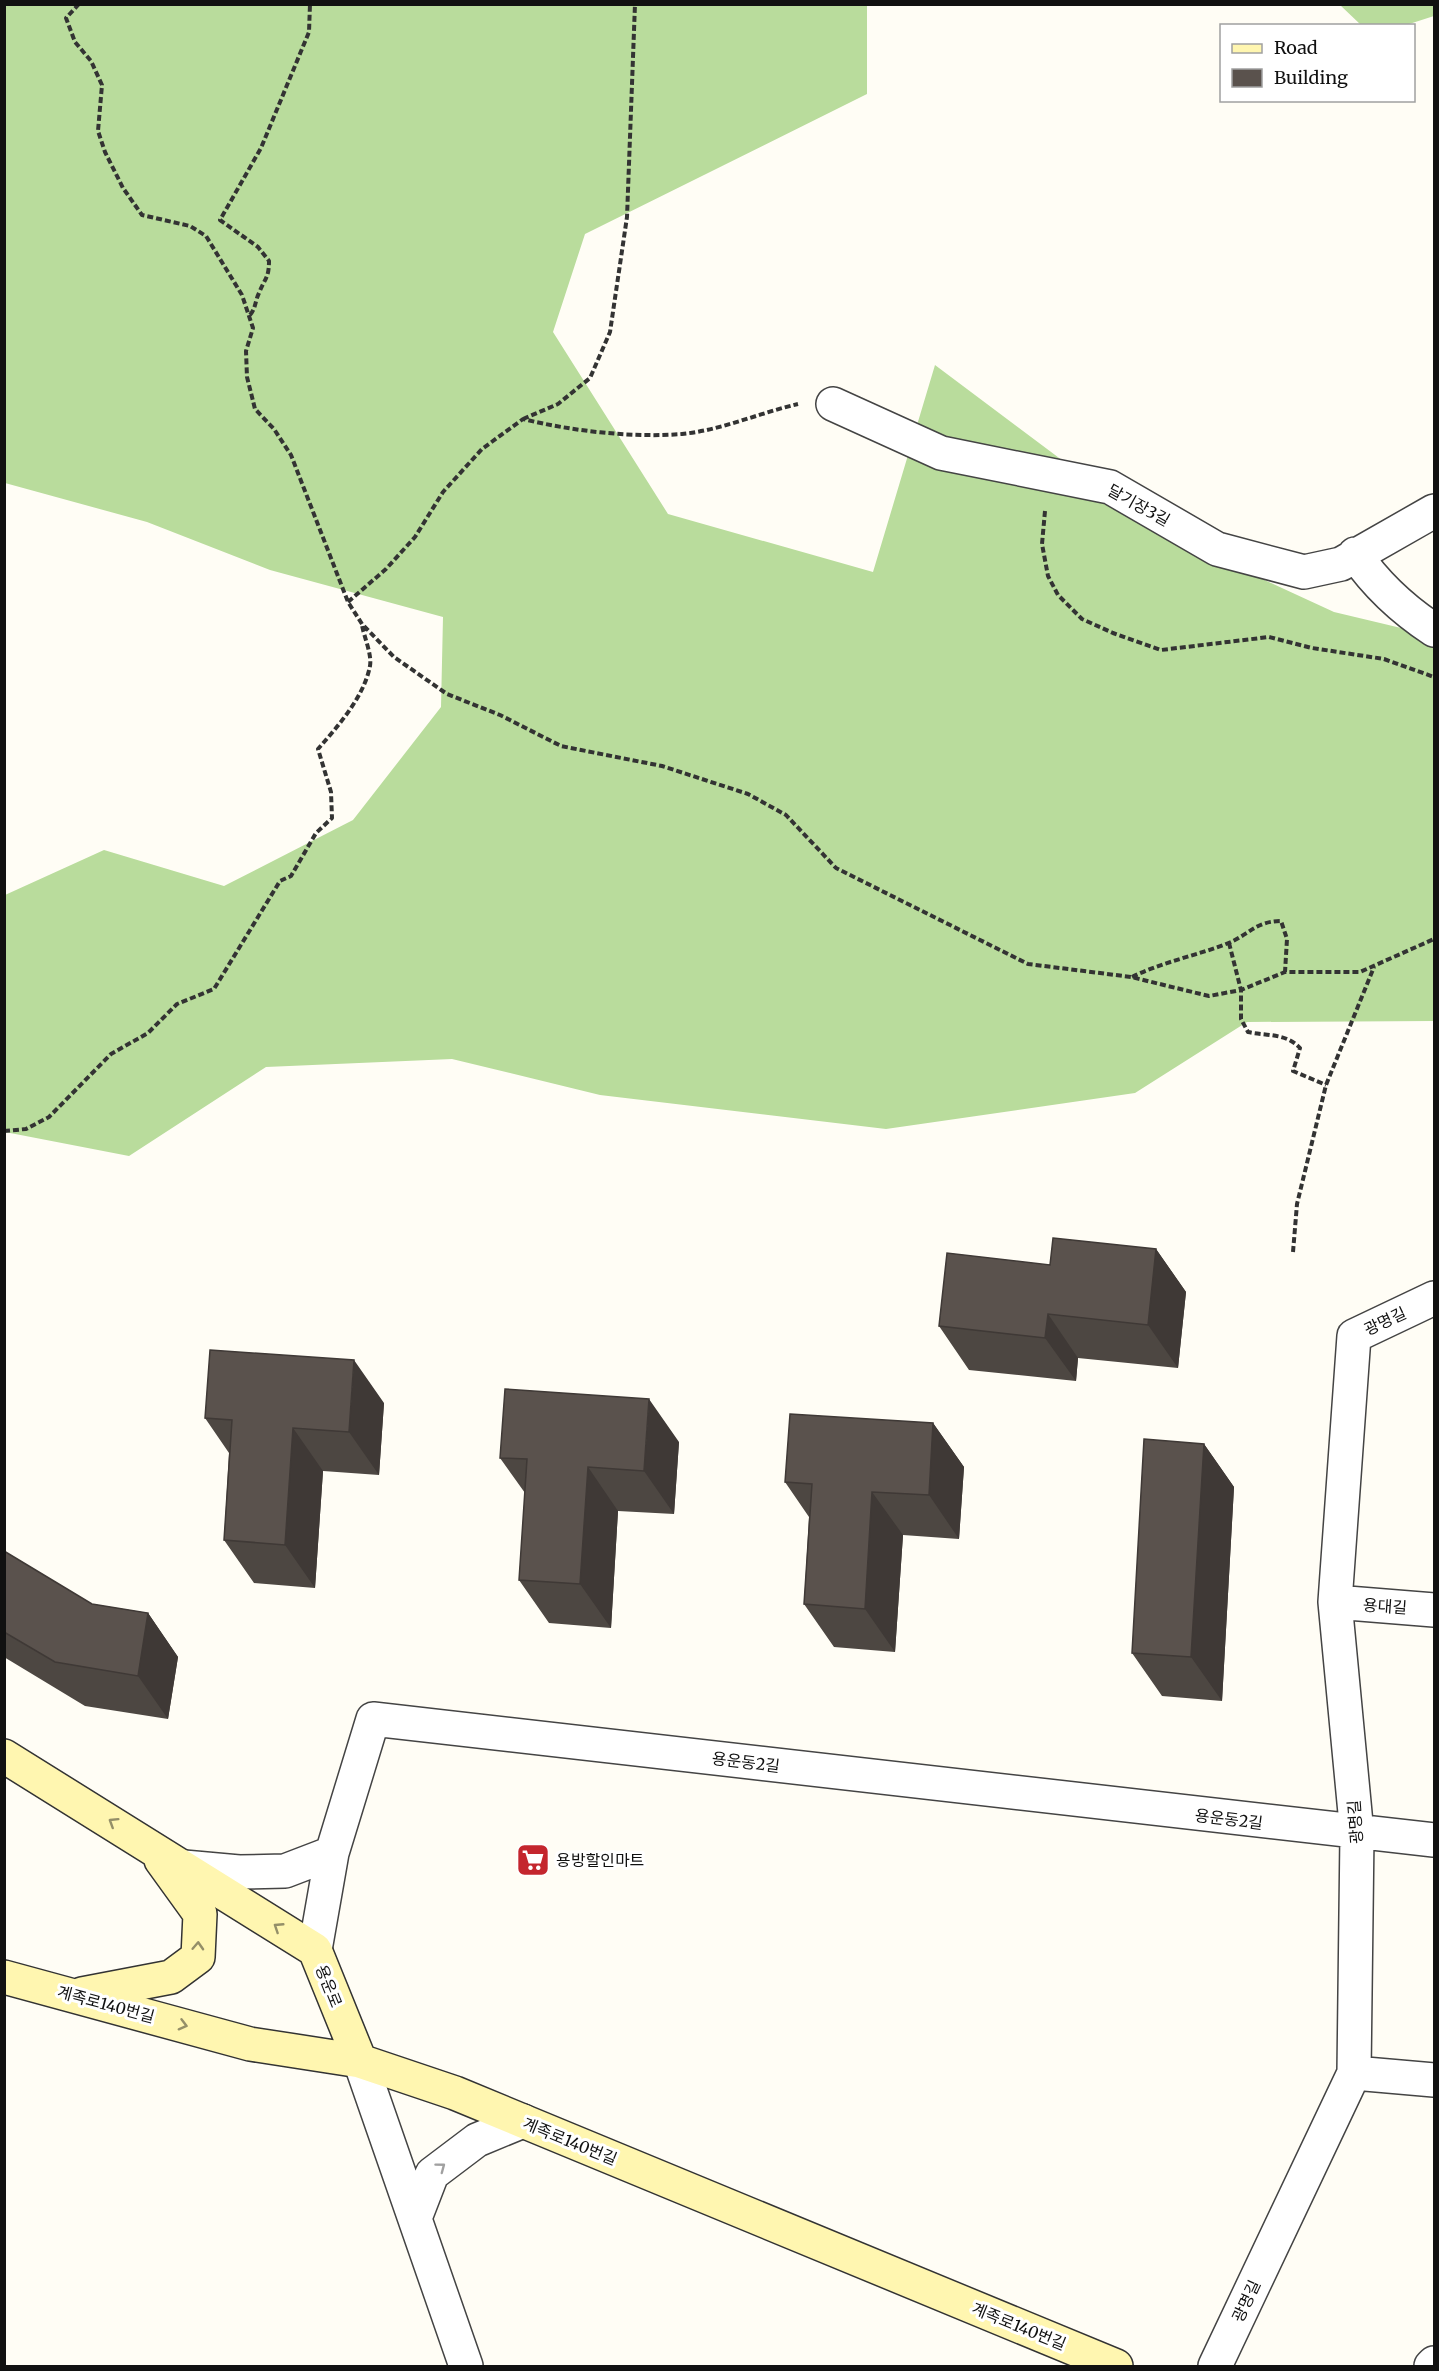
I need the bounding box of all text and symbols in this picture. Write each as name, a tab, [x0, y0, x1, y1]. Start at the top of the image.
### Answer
legend	[1220, 24, 1415, 102]
text: Road	[1274, 36, 1318, 59]
text: Building	[1274, 66, 1348, 89]
street label: 달기장3길	[1104, 480, 1174, 530]
street label: 광명길	[1361, 1303, 1409, 1339]
street label: 용대길	[1362, 1594, 1408, 1618]
street label: 용운동2길	[711, 1748, 781, 1776]
street label: 광명길	[1343, 1799, 1367, 1845]
street label: 용운동2길	[1194, 1805, 1264, 1833]
one-way arrow	[109, 1818, 119, 1830]
supermarket icon: 용방할인마트	[515, 1842, 551, 1878]
place label: 용방할인마트	[556, 1850, 644, 1870]
one-way arrow	[273, 1923, 284, 1934]
one-way arrow	[192, 1941, 205, 1950]
street label: 용운로	[311, 1962, 347, 2010]
street label: 계족로140번길	[55, 1981, 157, 2027]
one-way arrow	[177, 2018, 187, 2031]
street label: 계족로140번길	[520, 2113, 620, 2169]
one-way arrow	[434, 2164, 445, 2175]
street label: 광명길	[1228, 2277, 1264, 2325]
street label: 계족로140번길	[969, 2298, 1069, 2354]

